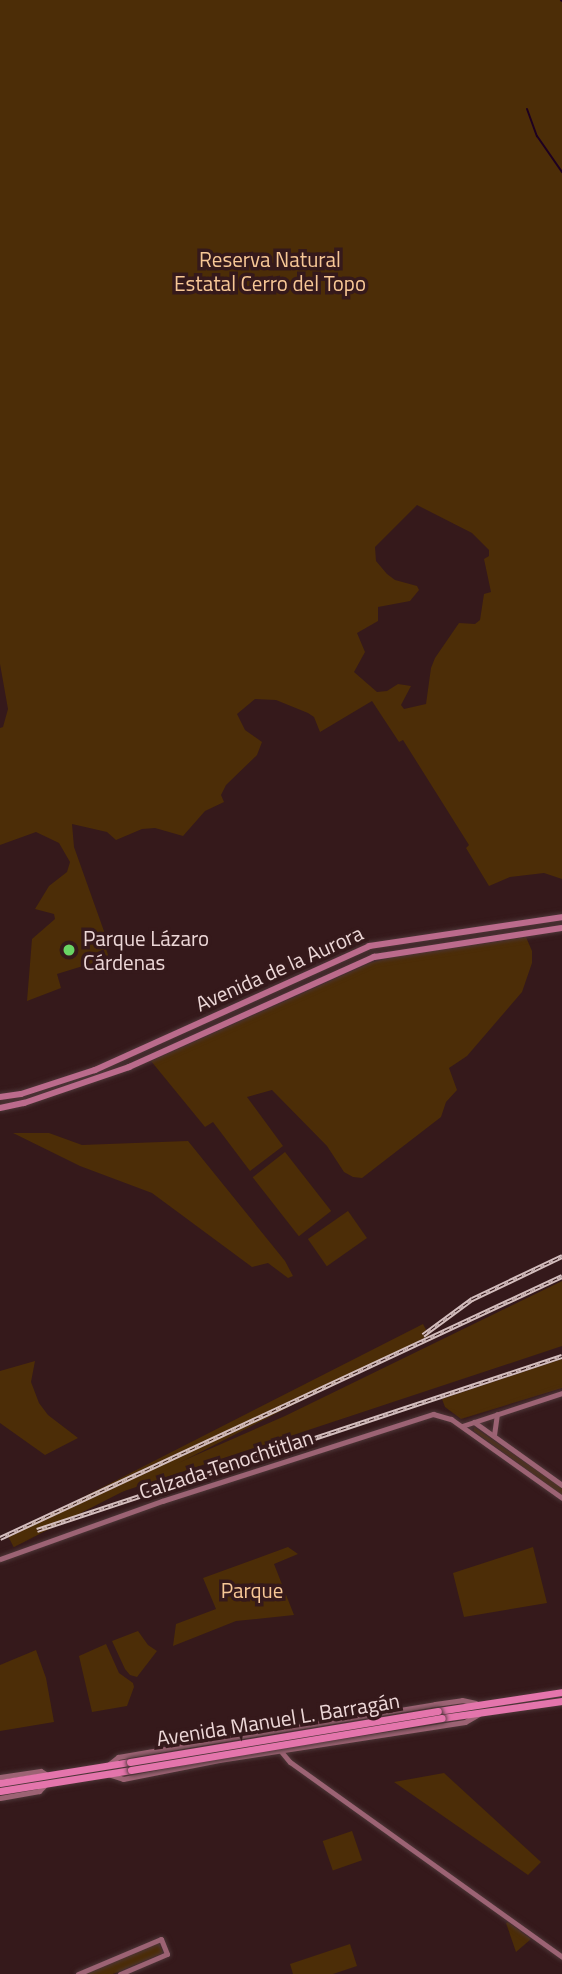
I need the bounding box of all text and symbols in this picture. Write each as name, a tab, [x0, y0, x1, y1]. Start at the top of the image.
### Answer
park label: Reserva Natural Estatal Cerro del Topo	[174, 246, 366, 296]
street label: Avenida de la Aurora	[191, 920, 367, 1016]
place label: Parque Lázaro Cárdenas	[83, 925, 209, 975]
marker: Parque Lázaro Cárdenas	[61, 942, 77, 958]
street label: Calzada Tenochtitlan	[136, 1424, 316, 1504]
park label: Parque	[221, 1577, 283, 1603]
street label: Avenida Manuel L. Barragán	[155, 1687, 401, 1751]

